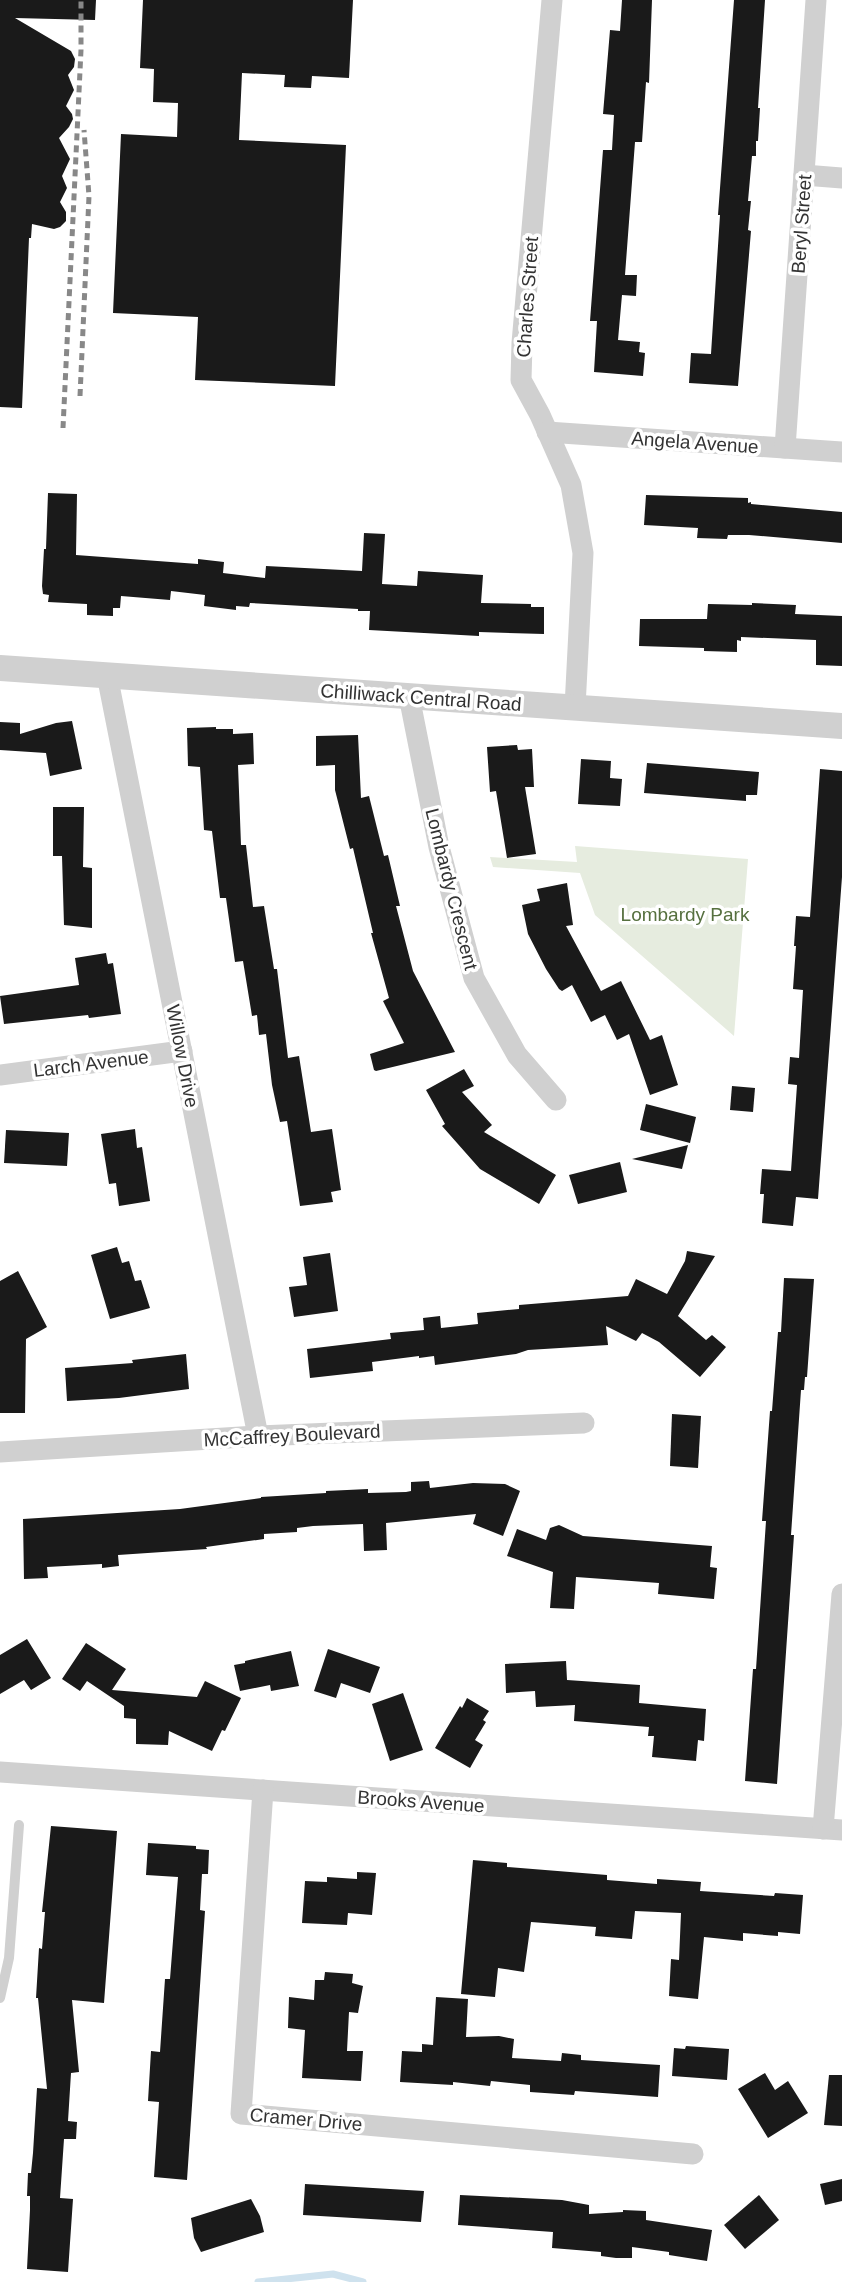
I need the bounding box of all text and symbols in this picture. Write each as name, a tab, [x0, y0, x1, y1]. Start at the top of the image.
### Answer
street label: Beryl Street	[788, 173, 815, 274]
street label: Charles Street	[513, 235, 542, 358]
street label: Angela Avenue	[631, 428, 759, 457]
street label: Chilliwack Central Road	[320, 680, 522, 715]
street label: Lombardy Crescent	[421, 806, 482, 973]
park label: Lombardy Park	[621, 904, 750, 925]
street label: Willow Drive	[162, 1003, 203, 1109]
street label: Larch Avenue	[32, 1046, 150, 1081]
street label: McCaffrey Boulevard	[203, 1420, 381, 1451]
street label: Brooks Avenue	[357, 1787, 485, 1816]
street label: Cramer Drive	[249, 2104, 363, 2135]

